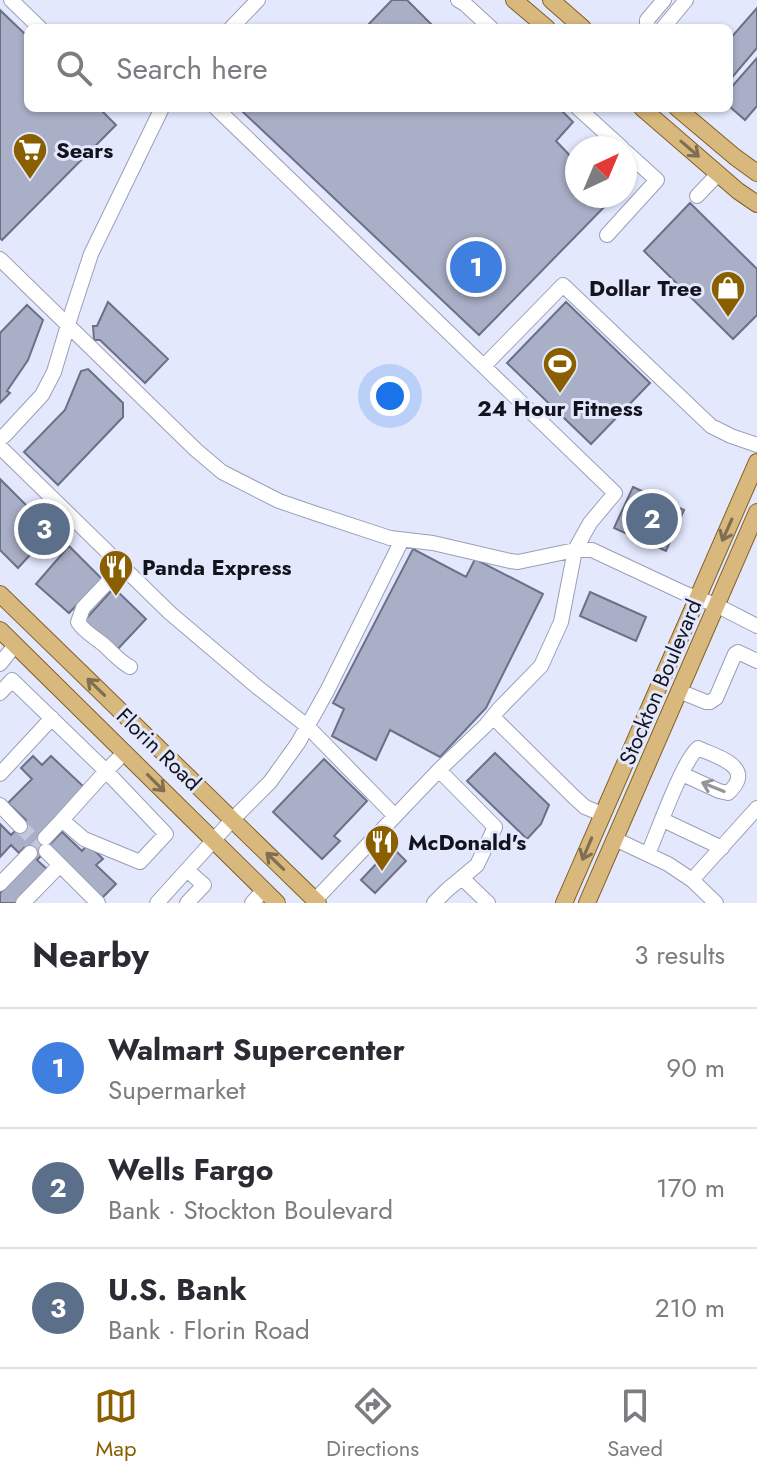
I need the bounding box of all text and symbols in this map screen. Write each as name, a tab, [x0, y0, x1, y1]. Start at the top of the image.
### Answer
search box	[24, 24, 733, 112]
icon: search	[52, 46, 96, 90]
text: Search here	[116, 47, 268, 90]
supermarket icon: Sears	[11, 131, 49, 181]
place label: Sears	[56, 134, 113, 166]
north arrow	[565, 136, 637, 208]
one-way arrow	[679, 140, 700, 158]
pin: 1	[450, 237, 502, 297]
shop icon: Dollar Tree	[709, 269, 747, 319]
place label: Dollar Tree	[589, 272, 702, 304]
sports icon: 24 Hour Fitness	[541, 345, 579, 395]
your location	[370, 376, 410, 416]
place label: 24 Hour Fitness	[477, 392, 643, 424]
pin: 2	[626, 489, 678, 549]
pin: 3	[18, 499, 70, 559]
one-way arrow	[718, 517, 733, 542]
restaurant icon: Panda Express	[97, 548, 135, 598]
place label: Panda Express	[142, 551, 292, 583]
street label: Stockton Boulevard	[611, 594, 709, 770]
one-way arrow	[86, 678, 106, 697]
street label: Florin Road	[109, 700, 209, 798]
one-way arrow	[146, 773, 165, 792]
one-way arrow	[701, 779, 726, 794]
restaurant icon: McDonald's	[363, 823, 401, 873]
place label: McDonald's	[408, 826, 526, 858]
one-way arrow	[579, 836, 594, 861]
one-way arrow	[265, 852, 285, 871]
text: Nearby	[32, 931, 149, 980]
text: 3 results	[634, 936, 725, 974]
text: Walmart Supercenter	[108, 1028, 405, 1071]
text: 1	[51, 1049, 65, 1087]
text: 90 m	[666, 1049, 725, 1087]
text: Supermarket	[108, 1071, 245, 1109]
text: Wells Fargo	[108, 1148, 273, 1191]
text: 2	[49, 1169, 67, 1207]
text: 170 m	[656, 1169, 725, 1207]
text: Bank · Stockton Boulevard	[108, 1191, 393, 1229]
text: U.S. Bank	[108, 1268, 247, 1311]
text: 3	[50, 1289, 66, 1327]
text: 210 m	[655, 1289, 725, 1327]
text: Bank · Florin Road	[108, 1311, 310, 1349]
tab: Map	[94, 1384, 138, 1464]
tab: Directions	[326, 1384, 419, 1464]
tab: Saved	[607, 1384, 663, 1464]

